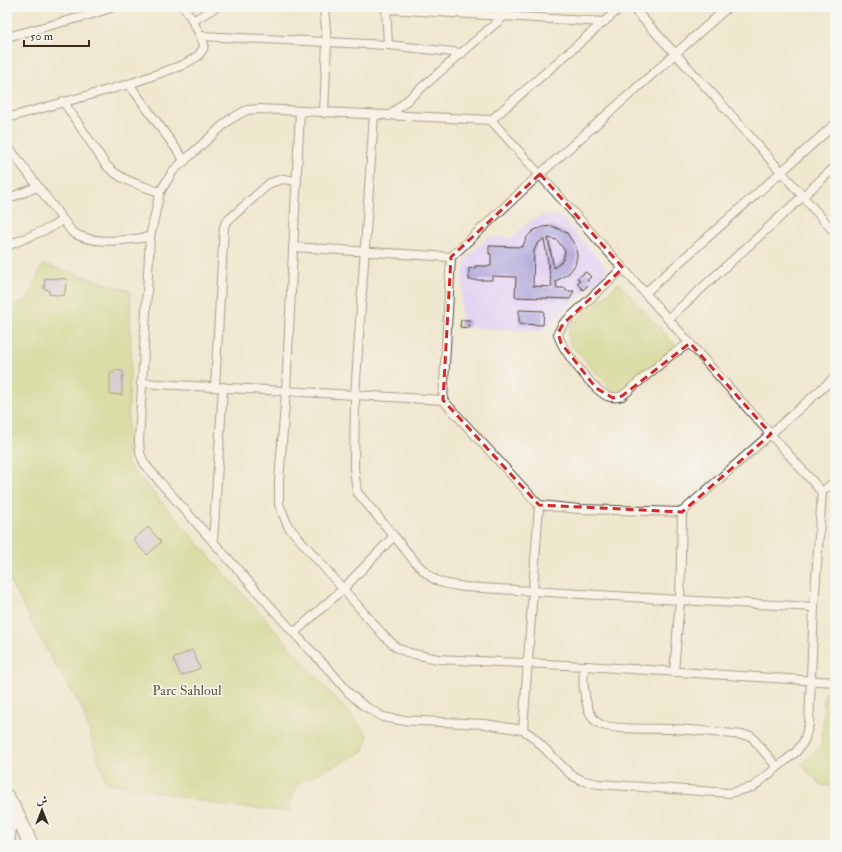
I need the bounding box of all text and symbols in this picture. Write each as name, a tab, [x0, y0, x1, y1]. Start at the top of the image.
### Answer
scale bar	[24, 22, 89, 48]
text: 50 m	[30, 29, 54, 44]
park label: Parc Sahloul	[152, 682, 222, 699]
north arrow	[22, 790, 62, 830]
text: ش	[37, 794, 48, 807]

